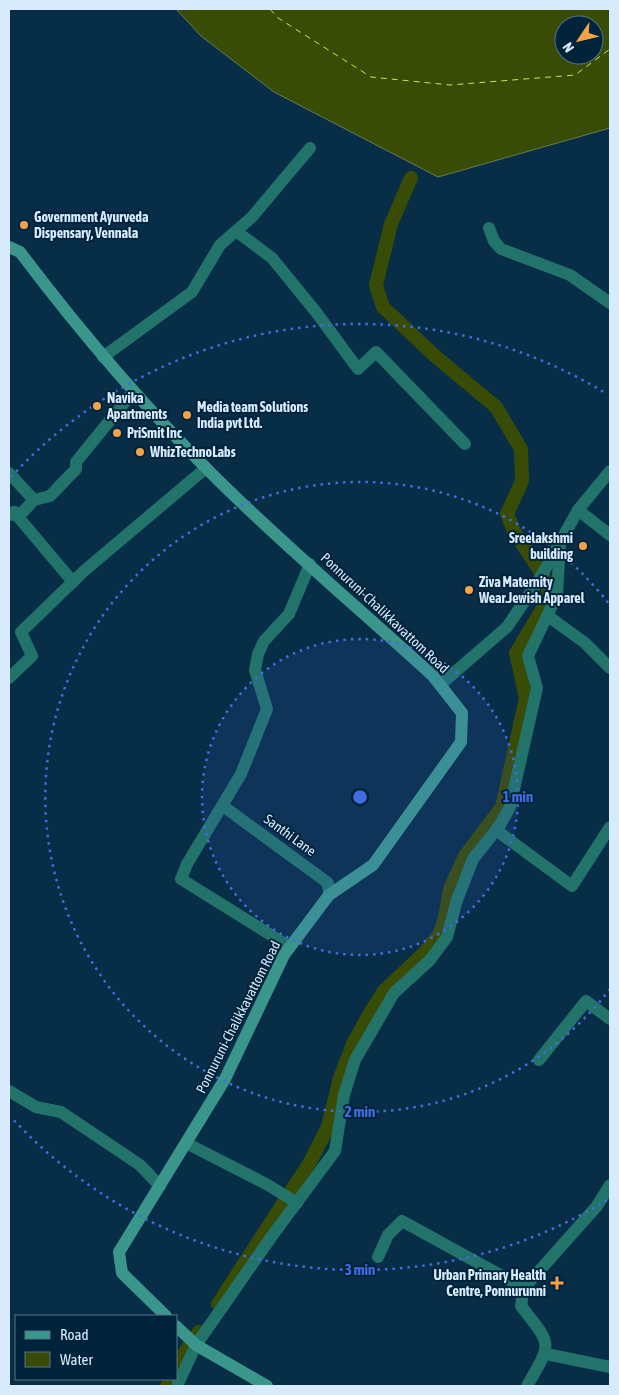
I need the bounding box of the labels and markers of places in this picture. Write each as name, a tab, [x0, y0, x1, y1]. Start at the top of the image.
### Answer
place label: Government Ayurveda Dispensary, Vennala	[34, 209, 149, 241]
marker: Government Ayurveda Dispensary, Vennala	[18, 219, 30, 231]
place label: Navika Apartments	[106, 390, 167, 422]
place label: Media team Solutions India pvt Ltd.	[197, 399, 308, 431]
marker: Navika Apartments	[91, 400, 103, 412]
marker: Media team Solutions India pvt Ltd.	[181, 409, 193, 421]
place label: PriSmit Inc	[127, 425, 183, 441]
marker: PriSmit Inc	[111, 427, 123, 439]
place label: WhizTechnoLabs	[149, 444, 236, 460]
marker: WhizTechnoLabs	[134, 446, 146, 458]
place label: Sreelakshmi building	[509, 530, 574, 562]
marker: Sreelakshmi building	[577, 540, 589, 552]
place label: Ziva Maternity Wear.Jewish Apparel	[478, 574, 585, 606]
marker: Ziva Maternity Wear.Jewish Apparel	[463, 584, 475, 596]
centre of rings	[351, 788, 369, 806]
place label: Urban Primary Health Centre, Ponnurunni	[434, 1267, 546, 1299]
marker: Urban Primary Health Centre, Ponnurunni	[550, 1276, 564, 1290]

